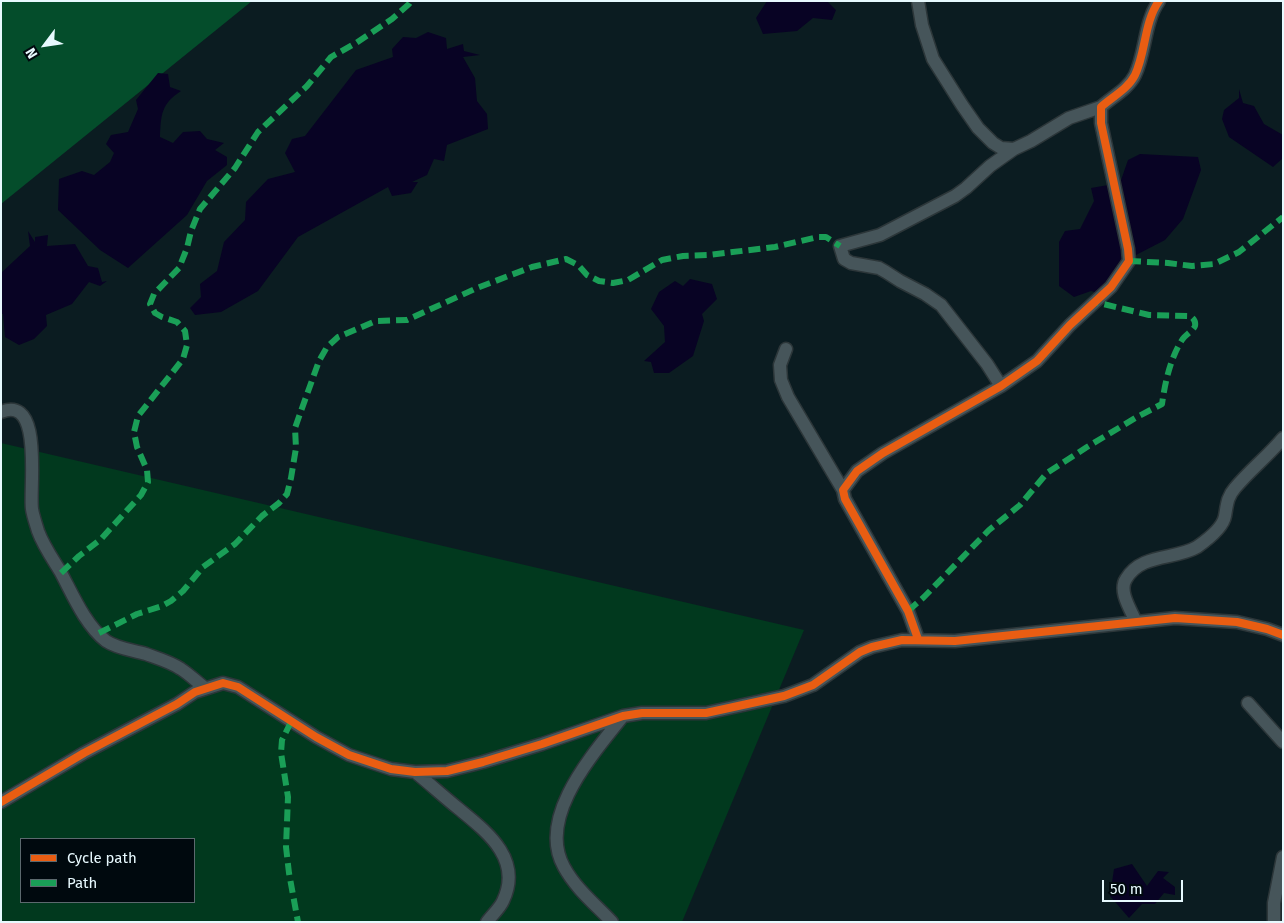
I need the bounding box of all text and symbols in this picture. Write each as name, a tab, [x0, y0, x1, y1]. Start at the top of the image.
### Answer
north arrow	[20, 20, 70, 70]
text: N	[22, 45, 41, 61]
legend	[20, 838, 195, 903]
text: Cycle path	[67, 849, 137, 867]
scale bar	[1104, 870, 1185, 902]
text: Path	[67, 874, 97, 892]
text: 50 m	[1110, 880, 1143, 898]

